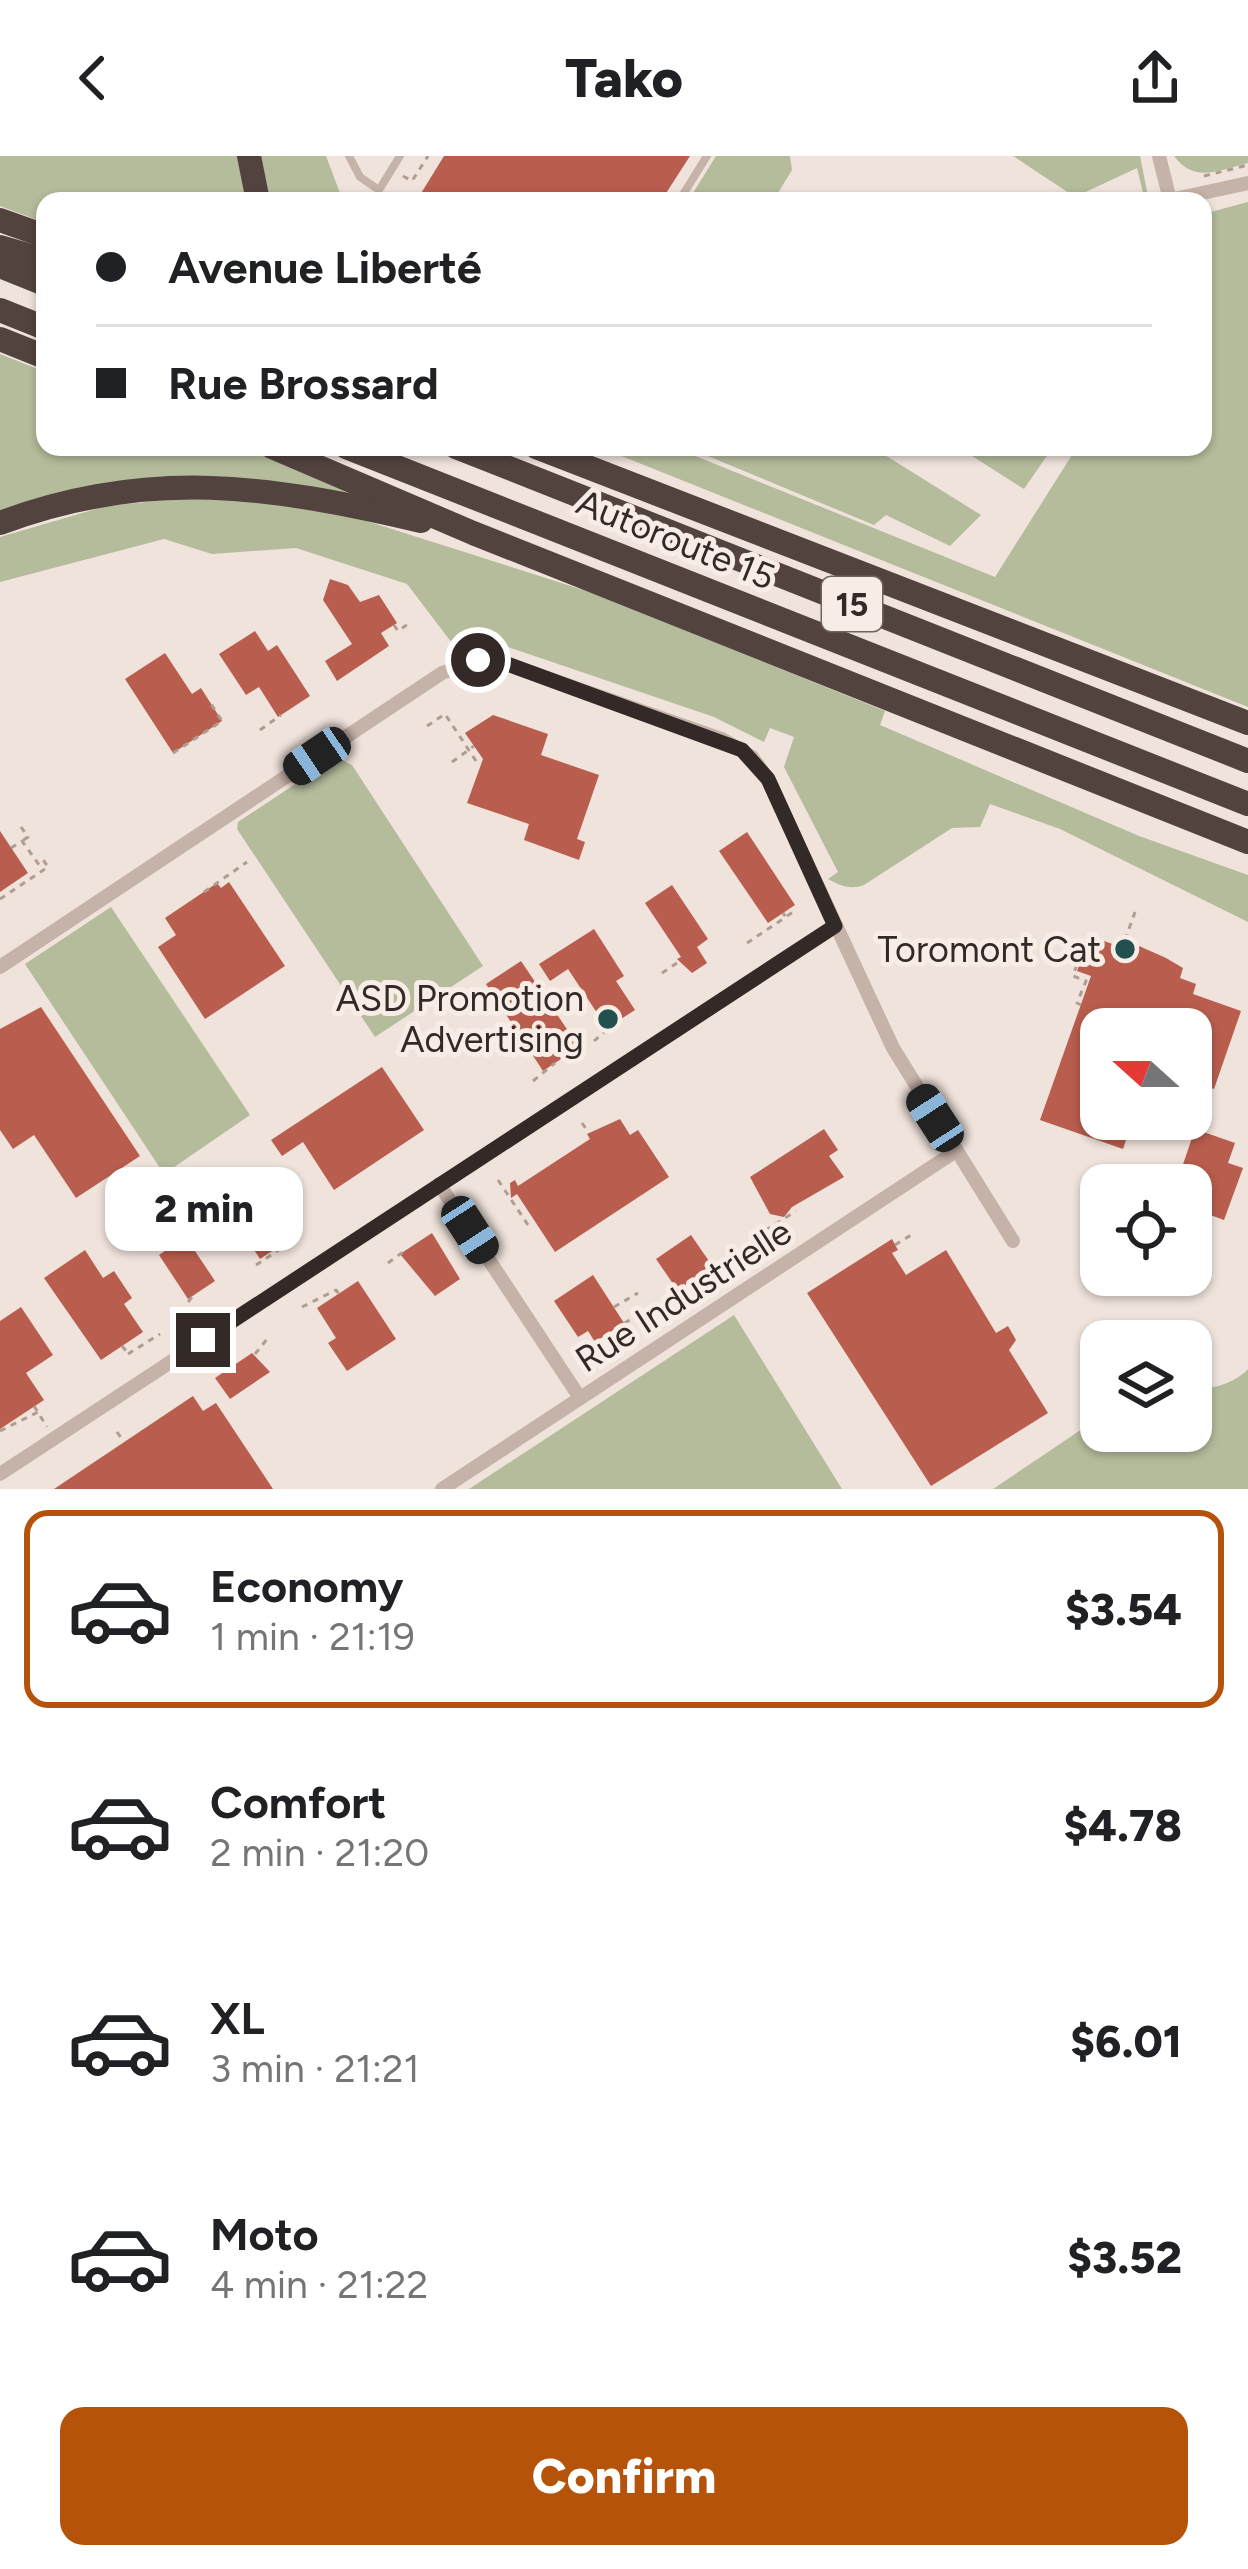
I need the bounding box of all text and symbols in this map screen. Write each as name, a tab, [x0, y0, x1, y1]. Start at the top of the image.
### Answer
icon: back	[60, 45, 126, 111]
icon: share	[1122, 45, 1188, 111]
text: Tako	[565, 46, 683, 111]
text: Avenue Liberté	[168, 240, 482, 294]
text: Rue Brossard	[168, 356, 439, 410]
street label: Autoroute 15	[571, 480, 781, 599]
road number: 15	[822, 577, 882, 631]
route start	[451, 633, 505, 687]
car	[277, 721, 357, 791]
place label: Toromont Cat	[877, 928, 1101, 971]
marker: Toromont Cat	[1112, 936, 1138, 962]
place label: ASD Promotion Advertising	[336, 977, 584, 1061]
marker: ASD Promotion Advertising	[595, 1006, 621, 1032]
north arrow	[1080, 1008, 1212, 1140]
map controls	[1080, 1008, 1212, 1452]
car	[900, 1078, 970, 1158]
button: locate	[1080, 1164, 1212, 1296]
callout: 2 min	[104, 1166, 302, 1250]
text: 2 min	[154, 1185, 254, 1232]
car	[435, 1190, 505, 1270]
street label: Rue Industrielle	[567, 1210, 799, 1381]
route end	[176, 1313, 230, 1367]
button: layers	[1080, 1320, 1212, 1452]
icon: car	[66, 1555, 174, 1663]
text: Economy	[210, 1559, 403, 1613]
text: $3.54	[1065, 1582, 1182, 1636]
text: 1 min · 21:19	[210, 1613, 415, 1660]
icon: car	[66, 1771, 174, 1879]
text: Comfort	[210, 1775, 386, 1829]
text: $4.78	[1064, 1798, 1182, 1852]
text: 2 min · 21:20	[210, 1829, 429, 1876]
icon: car	[66, 1987, 174, 2095]
text: XL	[210, 1991, 265, 2045]
text: $6.01	[1070, 2014, 1182, 2068]
text: 3 min · 21:21	[210, 2045, 420, 2092]
icon: car	[66, 2203, 174, 2311]
text: Moto	[210, 2207, 319, 2261]
text: $3.52	[1067, 2230, 1182, 2284]
text: 4 min · 21:22	[210, 2261, 428, 2308]
button: Confirm	[60, 2407, 1188, 2545]

